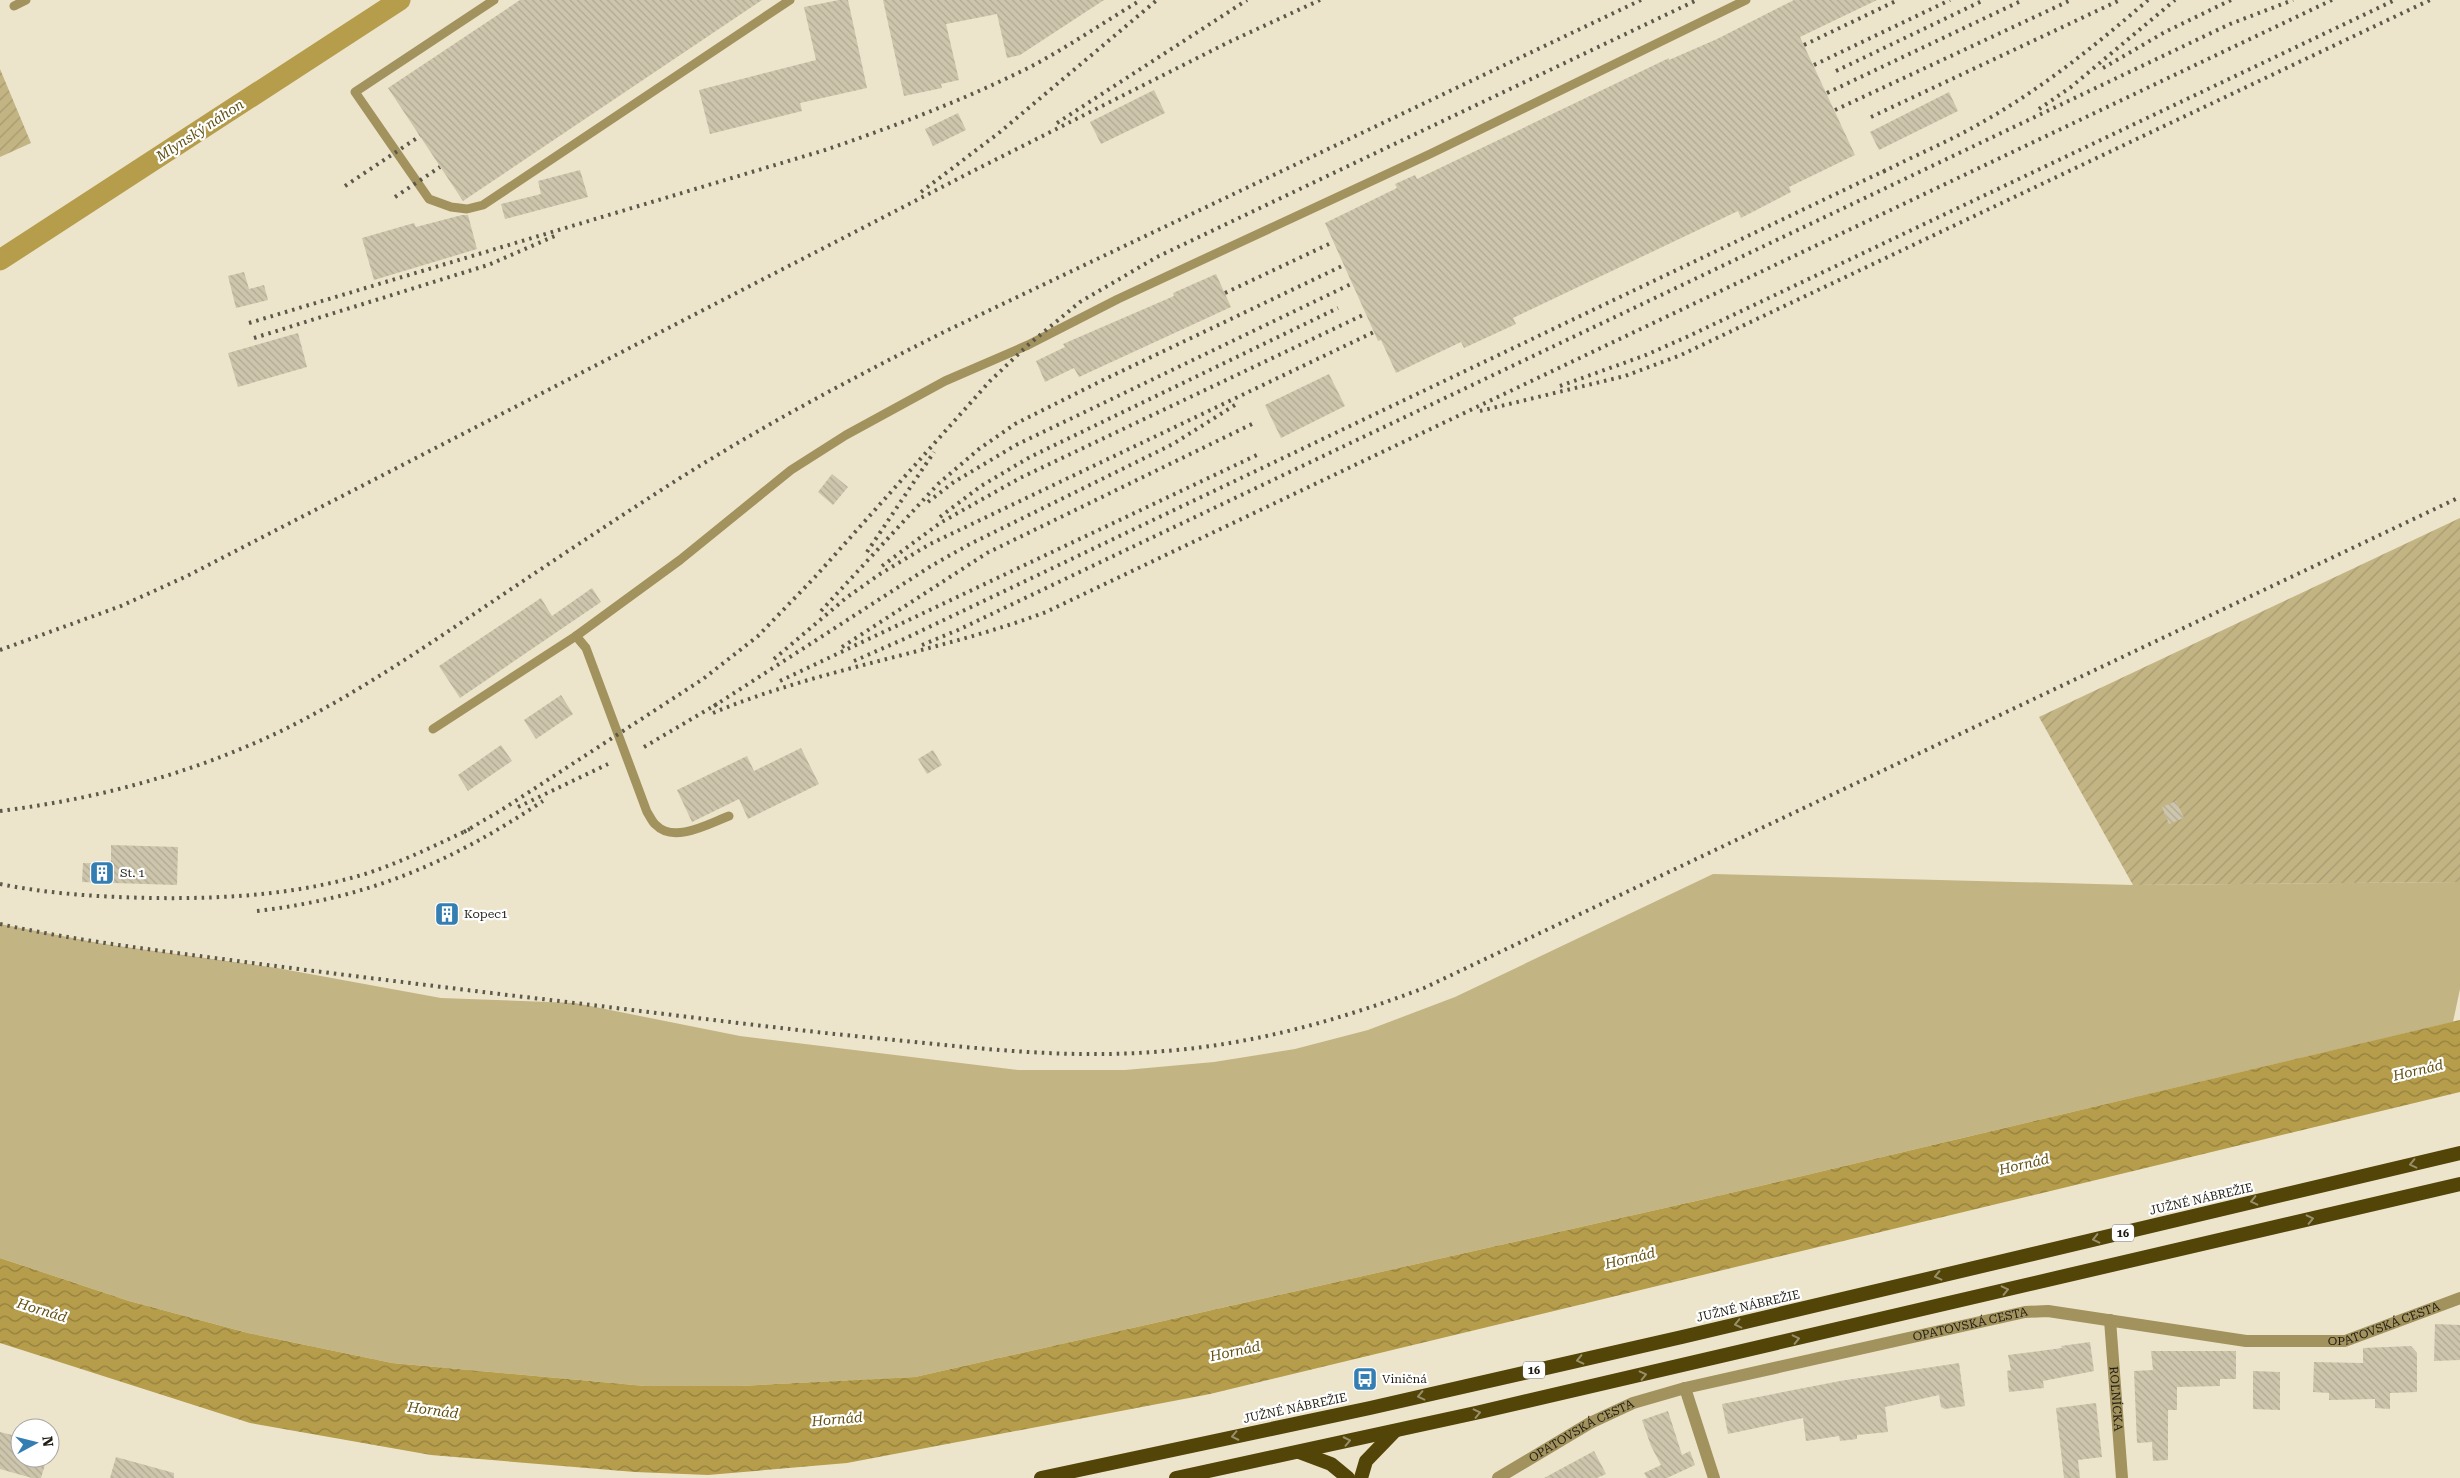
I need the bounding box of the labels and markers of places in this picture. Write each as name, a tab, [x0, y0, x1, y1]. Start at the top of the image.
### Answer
building icon: St. 1	[89, 860, 115, 886]
place label: St. 1	[120, 866, 145, 880]
building icon: Kopec1	[434, 901, 460, 927]
place label: Kopec1	[464, 907, 508, 921]
bus stop icon: Viničná	[1352, 1366, 1378, 1392]
place label: Viničná	[1382, 1372, 1427, 1386]

